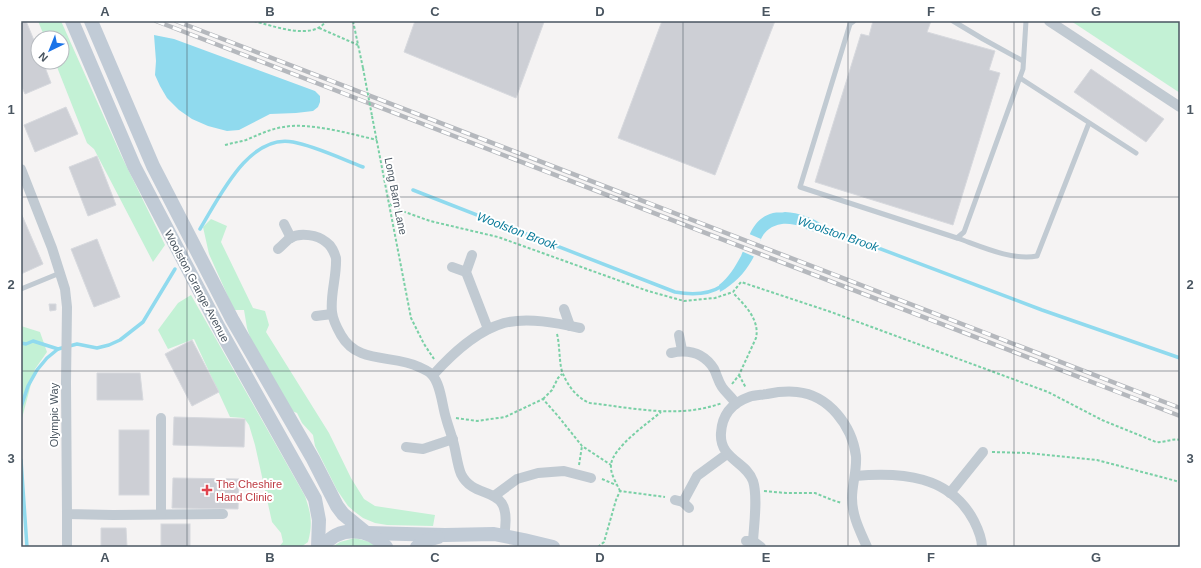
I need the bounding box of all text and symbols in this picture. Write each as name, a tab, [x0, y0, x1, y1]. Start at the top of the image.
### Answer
text: A	[100, 4, 110, 19]
text: B	[265, 4, 275, 19]
text: C	[430, 4, 440, 19]
text: D	[595, 4, 605, 19]
text: E	[762, 4, 771, 19]
text: F	[927, 4, 935, 19]
text: G	[1091, 4, 1101, 19]
north arrow	[30, 30, 70, 70]
text: N	[36, 50, 50, 64]
text: 1	[7, 102, 15, 117]
text: 1	[1186, 102, 1194, 117]
street label: Long Barn Lane	[383, 156, 409, 236]
water label: Woolston Brook	[475, 209, 560, 253]
water label: Woolston Brook	[796, 214, 881, 255]
street label: Woolston Grange Avenue	[162, 228, 232, 344]
text: 2	[7, 277, 15, 292]
text: 2	[1186, 277, 1194, 292]
street label: Olympic Way	[48, 382, 60, 447]
text: 3	[7, 451, 15, 466]
text: 3	[1186, 451, 1194, 466]
place label: The Cheshire Hand Clinic	[216, 478, 282, 503]
marker: The Cheshire Hand Clinic	[201, 484, 213, 496]
text: A	[100, 550, 110, 565]
text: B	[265, 550, 275, 565]
text: C	[430, 550, 440, 565]
text: D	[595, 550, 605, 565]
text: E	[762, 550, 771, 565]
text: F	[927, 550, 935, 565]
text: G	[1091, 550, 1101, 565]

